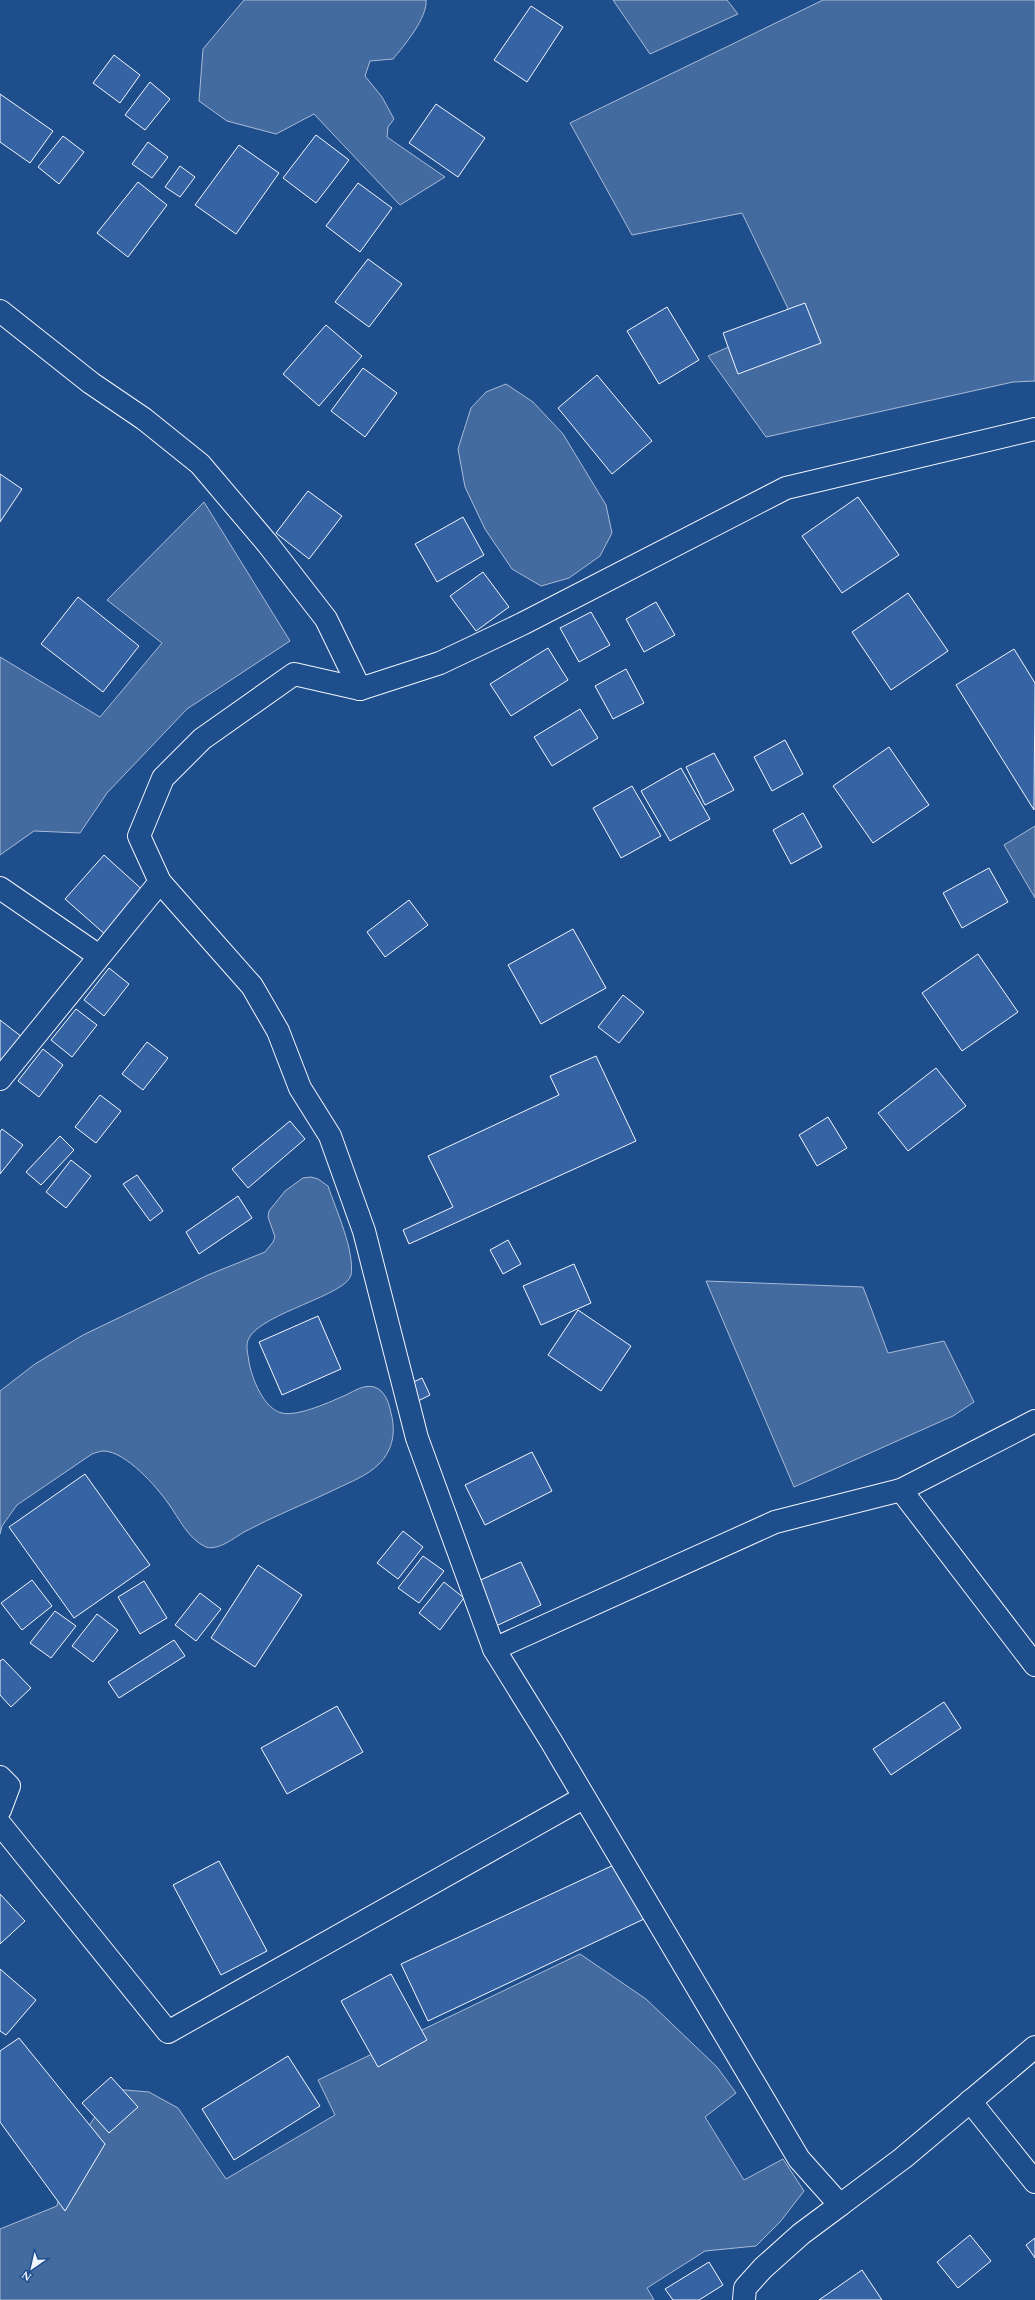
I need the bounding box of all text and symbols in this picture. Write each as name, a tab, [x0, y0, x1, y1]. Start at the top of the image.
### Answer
north arrow	[12, 2248, 52, 2288]
text: N	[18, 2266, 35, 2285]

